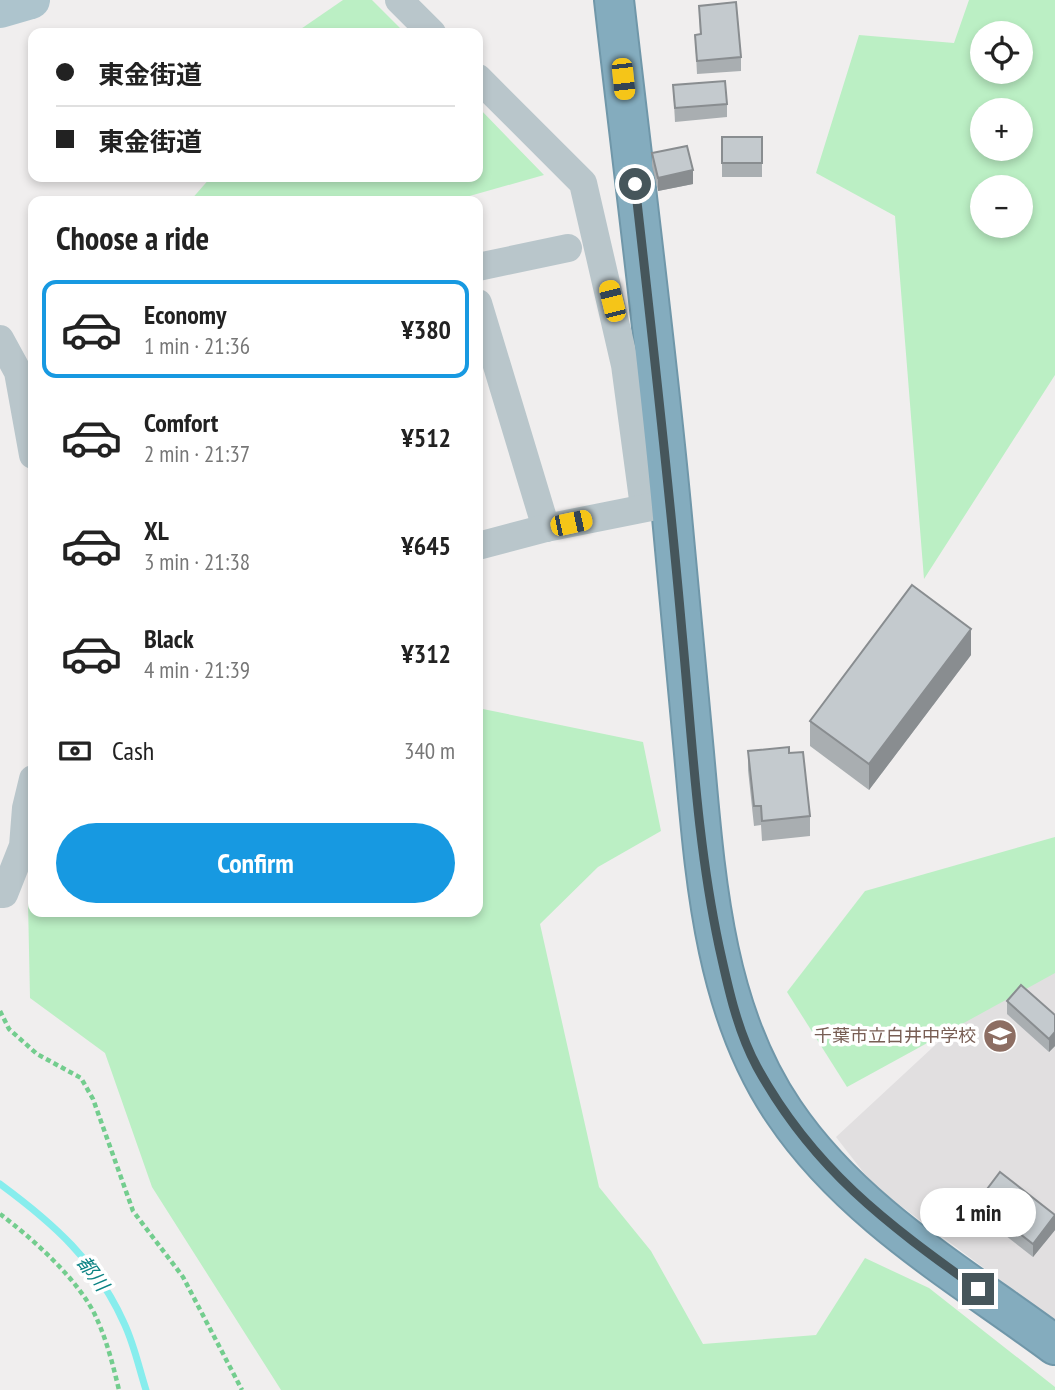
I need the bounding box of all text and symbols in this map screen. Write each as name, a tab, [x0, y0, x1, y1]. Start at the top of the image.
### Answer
map controls	[970, 21, 1033, 238]
button: locate	[970, 21, 1033, 84]
car	[611, 57, 636, 101]
text: 東金街道	[98, 58, 202, 91]
button: +	[970, 98, 1033, 161]
text: 東金街道	[98, 125, 202, 158]
route start	[619, 168, 651, 200]
button: −	[970, 175, 1033, 238]
text: Choose a ride	[56, 217, 209, 259]
car	[597, 278, 628, 324]
icon: car	[60, 298, 123, 361]
text: Economy	[144, 298, 226, 331]
text: ¥380	[401, 313, 451, 346]
text: 1 min · 21:36	[144, 331, 250, 360]
icon: car	[60, 406, 123, 469]
text: Comfort	[144, 406, 218, 439]
text: ¥512	[401, 421, 451, 454]
text: 2 min · 21:37	[144, 439, 250, 468]
car	[549, 508, 594, 538]
icon: car	[60, 514, 123, 577]
text: XL	[144, 514, 169, 547]
text: ¥645	[401, 529, 451, 562]
text: 3 min · 21:38	[144, 547, 250, 576]
icon: car	[60, 622, 123, 685]
text: Black	[144, 622, 194, 655]
text: ¥312	[401, 637, 451, 670]
text: 4 min · 21:39	[144, 655, 250, 684]
icon: cash	[56, 732, 94, 770]
text: Cash	[112, 734, 154, 767]
text: 340 m	[404, 736, 455, 765]
button: Confirm	[56, 823, 455, 903]
school or university icon: 千葉市立白井中学校	[981, 1017, 1019, 1055]
place label: 千葉市立白井中学校	[814, 1024, 976, 1047]
callout: 1 min	[920, 1188, 1036, 1236]
text: 1 min	[955, 1198, 1001, 1227]
water label: 都川	[72, 1251, 115, 1297]
route end	[962, 1273, 994, 1305]

